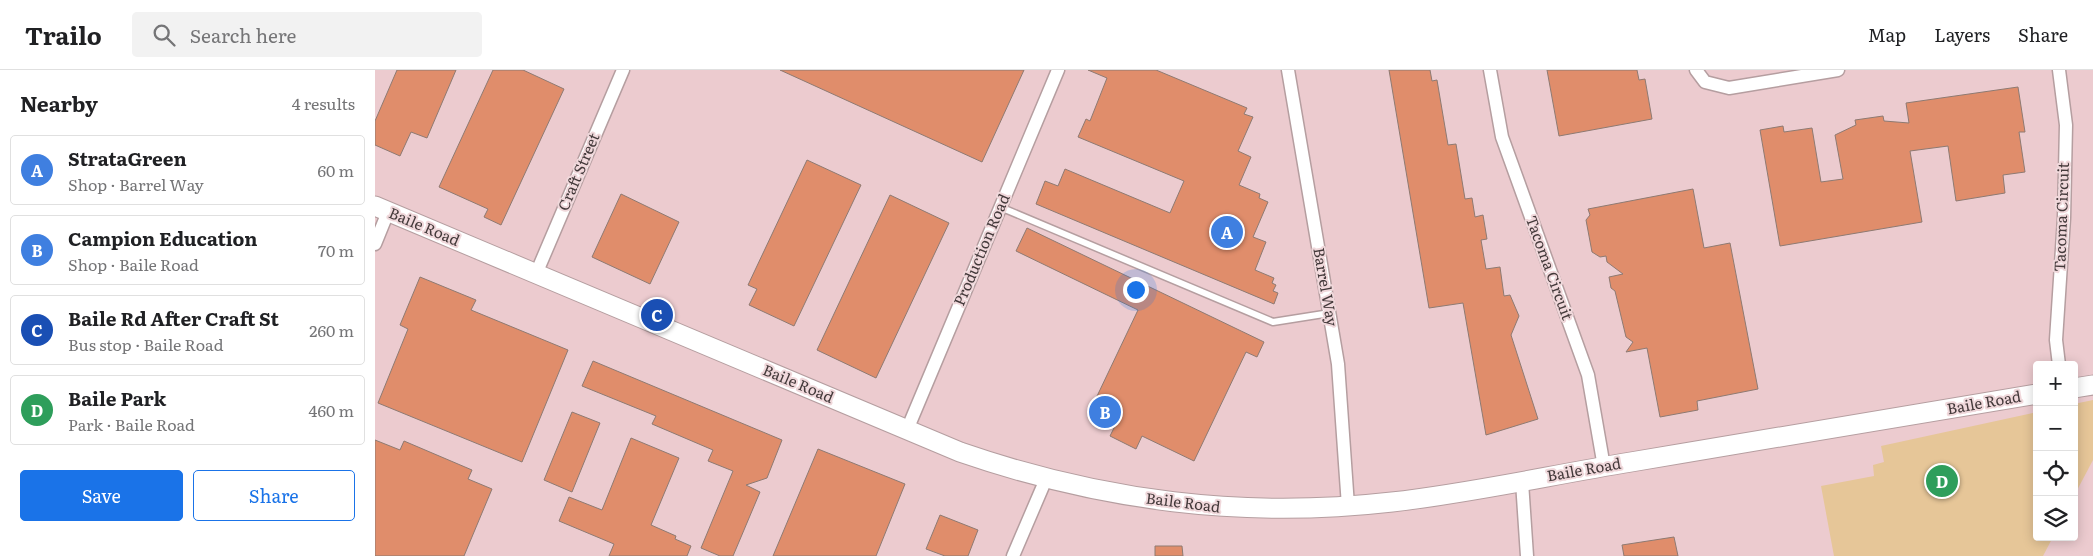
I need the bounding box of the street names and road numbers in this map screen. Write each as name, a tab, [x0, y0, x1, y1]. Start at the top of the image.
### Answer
street label: Craft Street	[551, 129, 604, 214]
street label: Tacoma Circuit	[2047, 162, 2074, 272]
street label: Production Road	[947, 190, 1015, 309]
street label: Baile Road	[386, 200, 464, 251]
street label: Tacoma Circuit	[1521, 212, 1580, 323]
street label: Barrel Way	[1308, 246, 1345, 328]
street label: Baile Road	[760, 357, 838, 408]
street label: Baile Road	[1945, 384, 2023, 419]
street label: Baile Road	[1545, 451, 1623, 486]
street label: Baile Road	[1145, 486, 1222, 517]

